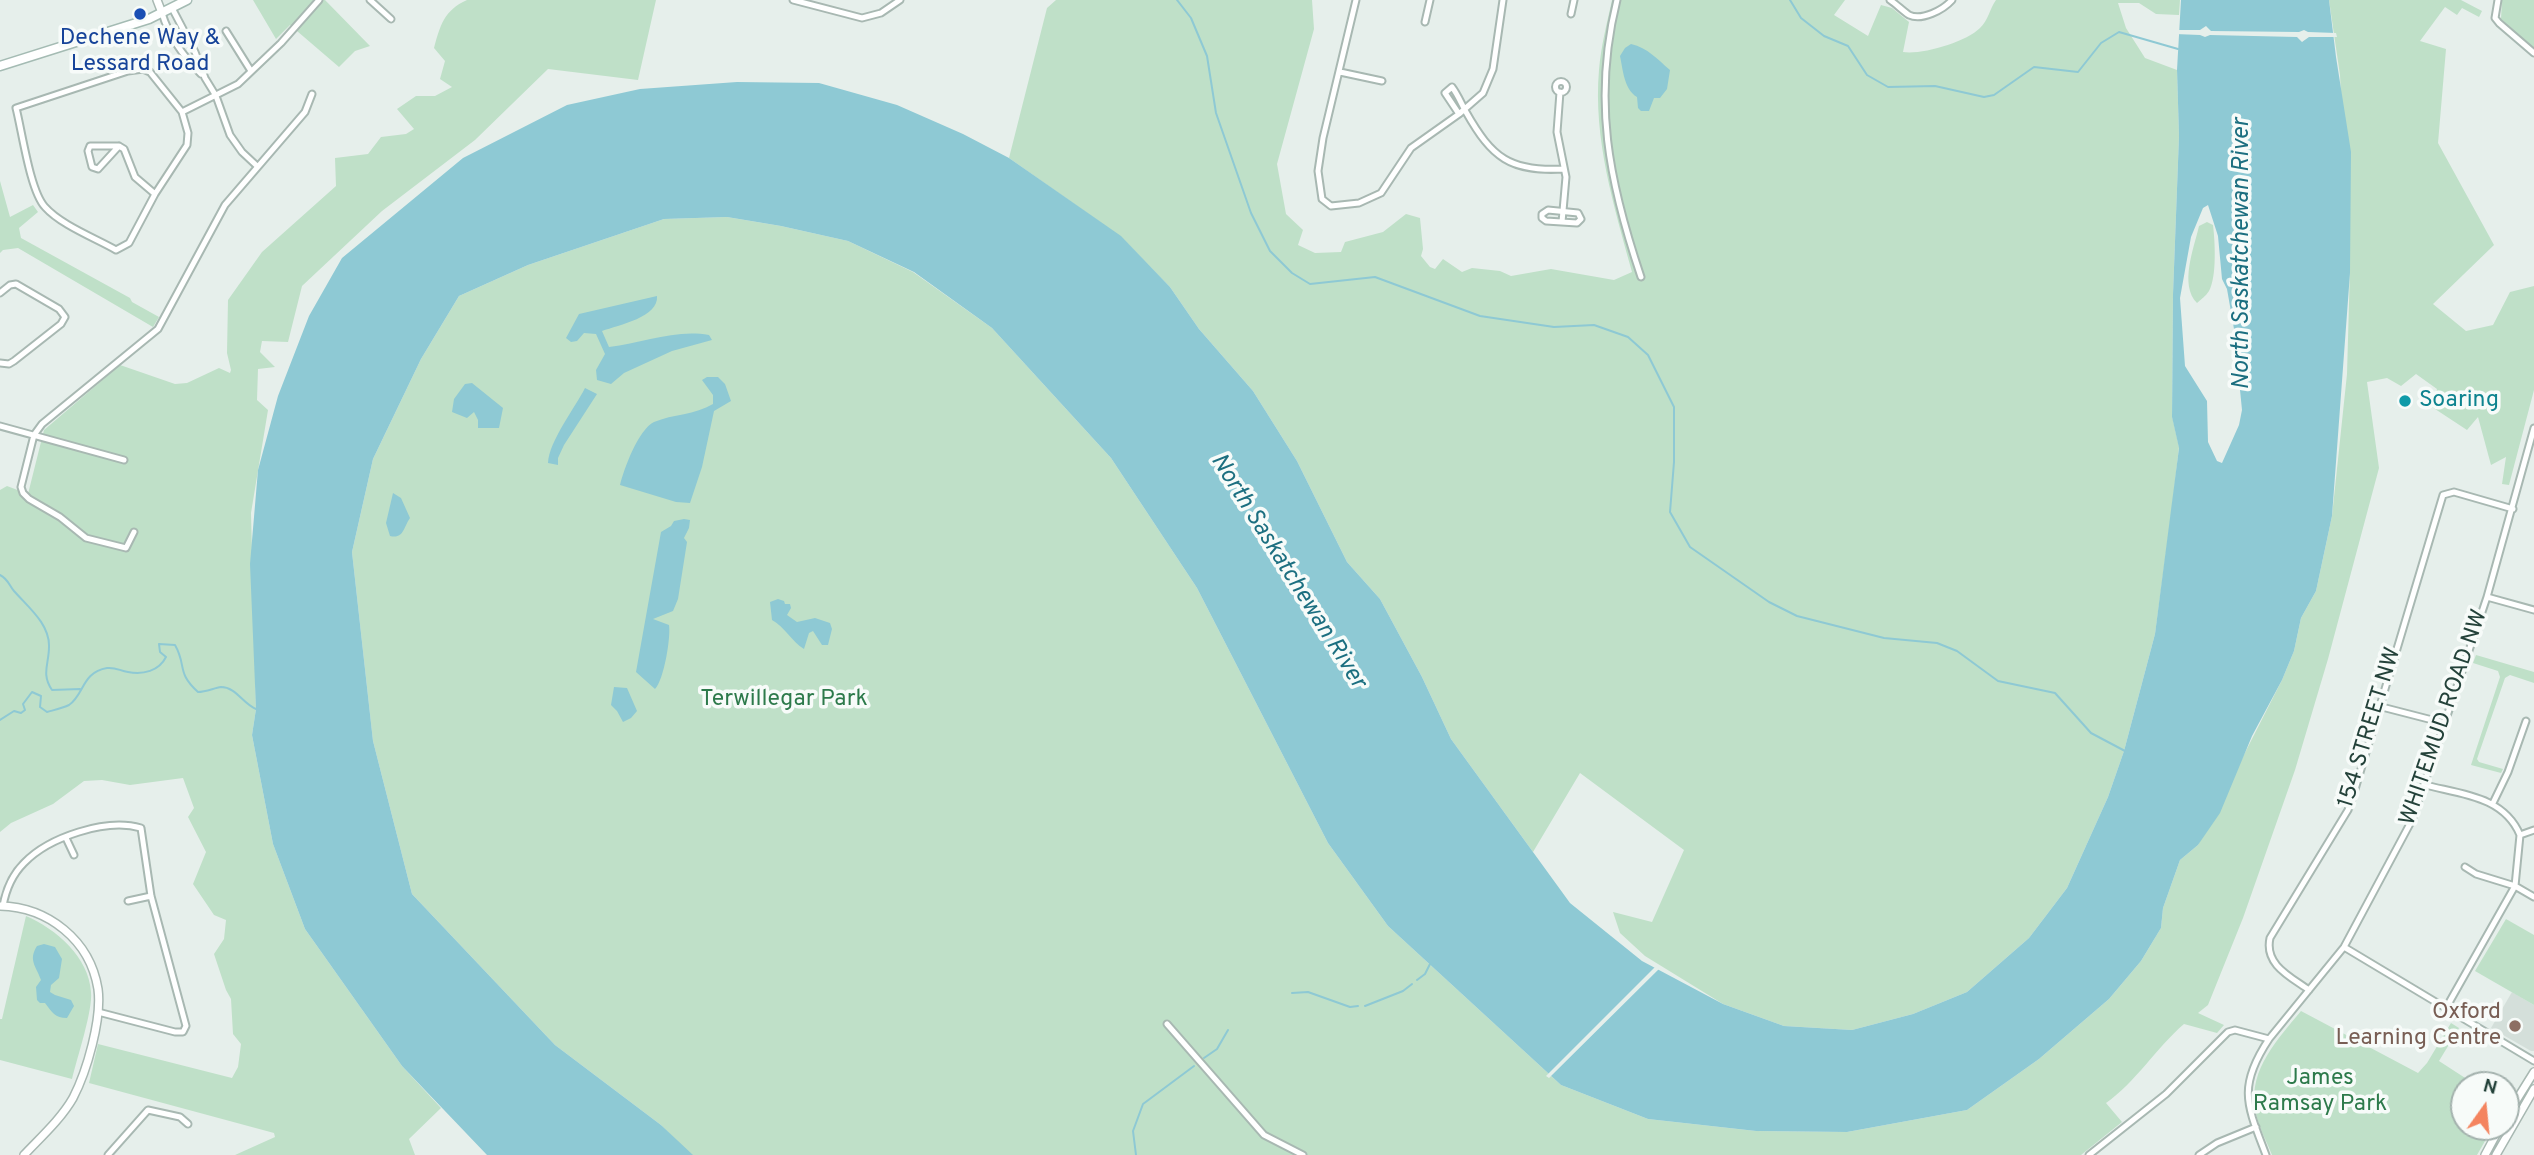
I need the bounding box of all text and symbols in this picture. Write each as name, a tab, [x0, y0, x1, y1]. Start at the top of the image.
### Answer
marker: Dechene Way & Lessard Road	[132, 6, 148, 22]
place label: Dechene Way & Lessard Road	[60, 25, 220, 79]
water label: North Saskatchewan River	[2229, 118, 2257, 390]
place label: Soaring	[2419, 387, 2499, 415]
marker: Soaring	[2397, 393, 2413, 409]
water label: North Saskatchewan River	[1203, 449, 1371, 695]
street label: WHITEMUD ROAD NW	[2395, 606, 2495, 830]
street label: 154 STREET NW	[2333, 644, 2409, 812]
park label: Terwillegar Park	[700, 686, 868, 714]
place label: Oxford Learning Centre	[2335, 999, 2501, 1053]
marker: Oxford Learning Centre	[2507, 1018, 2523, 1034]
park label: James Ramsay Park	[2253, 1065, 2387, 1119]
north arrow	[2450, 1071, 2520, 1141]
text: N	[2480, 1074, 2500, 1101]

